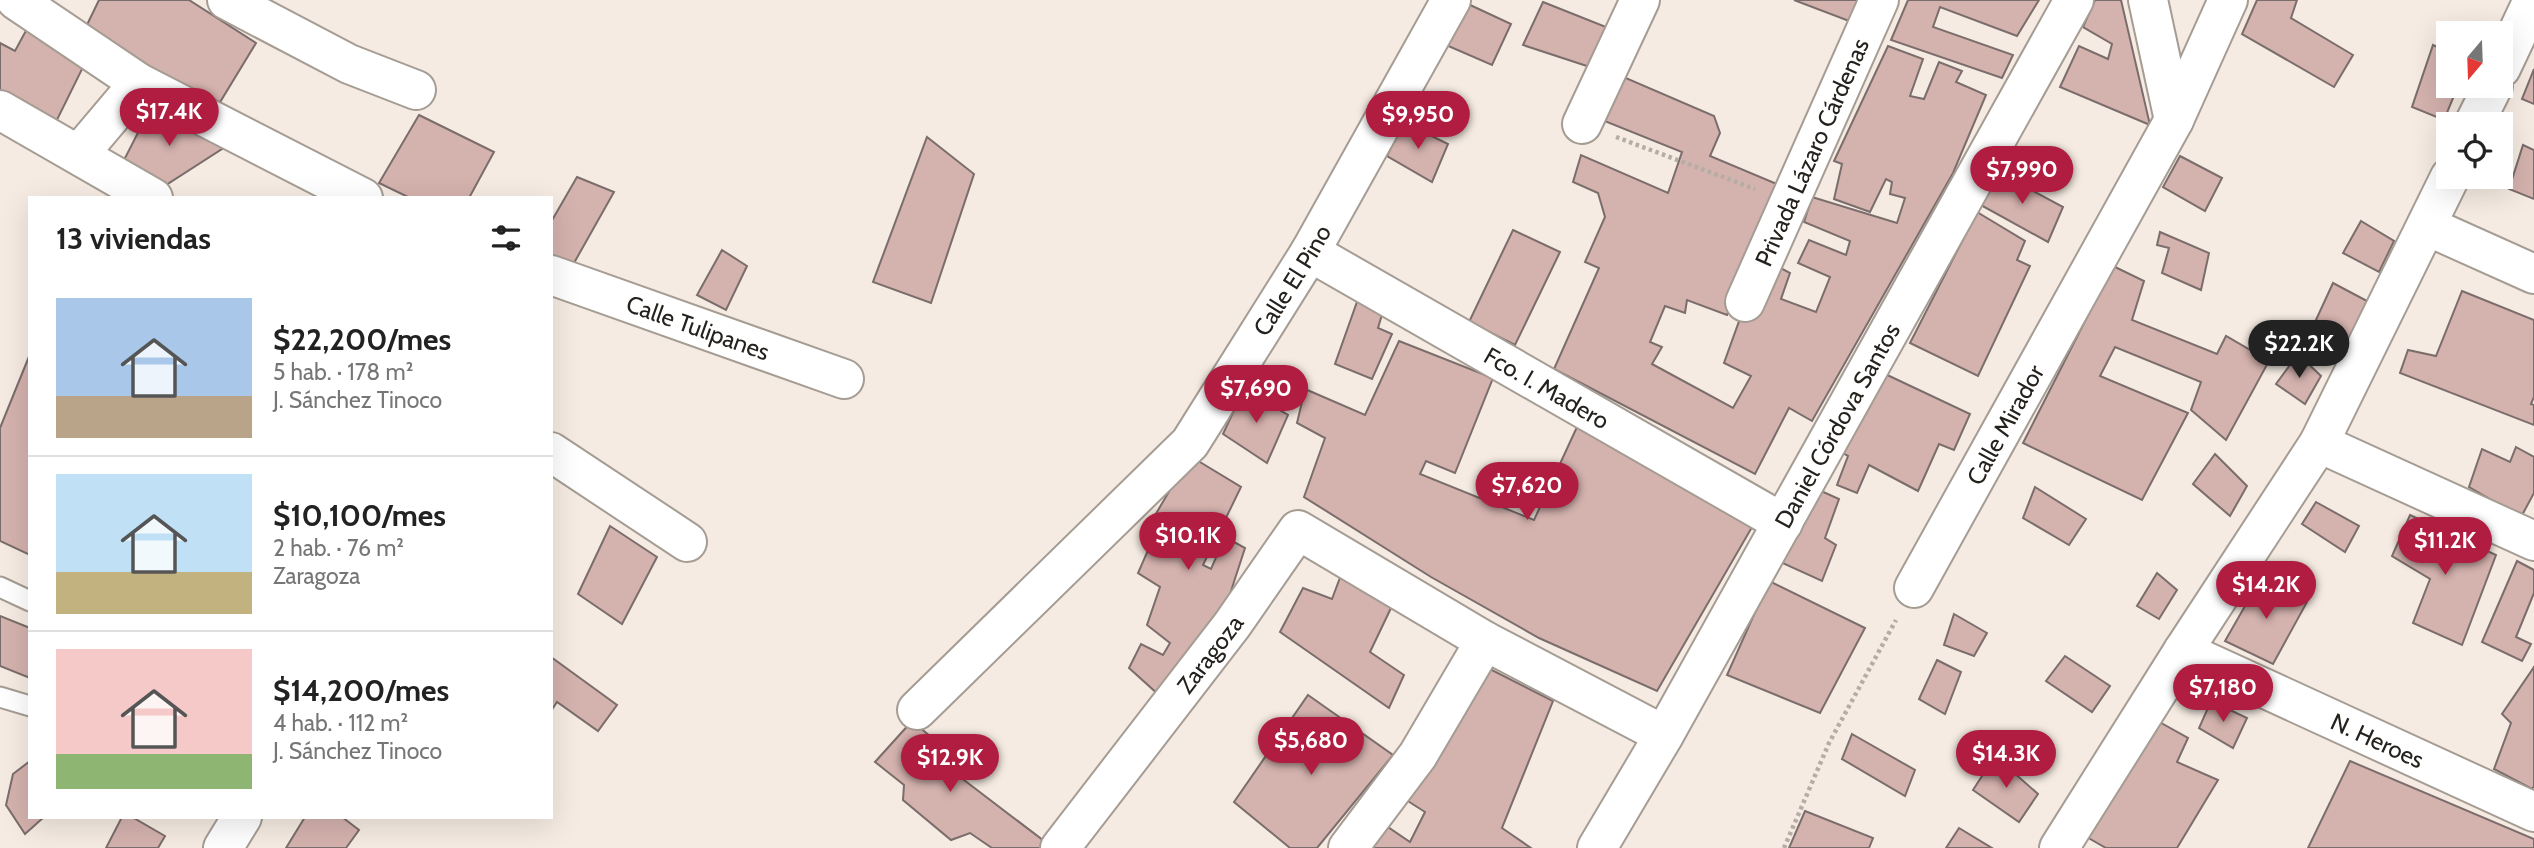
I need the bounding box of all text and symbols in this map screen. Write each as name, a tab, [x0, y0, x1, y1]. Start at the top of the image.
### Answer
north arrow	[2436, 21, 2513, 98]
map controls	[2436, 21, 2513, 189]
street label: Privada Lázaro Cárdenas	[1748, 34, 1875, 270]
pin: $17.4K	[112, 88, 226, 148]
pin: $9,950	[1361, 92, 1475, 151]
text: $17.4K	[136, 97, 202, 125]
text: $9,950	[1382, 100, 1454, 128]
button: locate	[2436, 112, 2513, 189]
pin: $7,990	[1965, 146, 2079, 206]
text: $7,990	[1986, 155, 2058, 183]
icon: filters	[487, 219, 525, 257]
text: 13 viviendas	[56, 220, 211, 257]
street label: Calle El Pino	[1247, 220, 1337, 341]
street label: Calle Tulipanes	[623, 288, 774, 366]
street label: Daniel Córdova Santos	[1768, 318, 1906, 533]
pin: $22.2K	[2242, 320, 2356, 380]
text: $22,200/mes	[273, 321, 451, 358]
icon: home	[112, 326, 196, 410]
text: $22.2K	[2264, 329, 2334, 357]
street label: Fco. I. Madero	[1479, 340, 1615, 435]
text: 5 hab. · 178 m²	[273, 358, 413, 386]
street label: Calle Mirador	[1960, 359, 2050, 490]
pin: $7,690	[1199, 366, 1313, 425]
text: $7,690	[1220, 374, 1292, 402]
text: J. Sánchez Tinoco	[273, 386, 442, 414]
pin: $7,620	[1470, 462, 1584, 522]
text: $7,620	[1492, 471, 1562, 499]
text: $10,100/mes	[273, 497, 446, 534]
icon: home	[112, 502, 196, 586]
pin: $10.1K	[1131, 512, 1245, 572]
pin: $11.2K	[2388, 518, 2502, 577]
text: $10.1K	[1155, 521, 1221, 549]
text: $11.2K	[2414, 526, 2476, 554]
text: 2 hab. · 76 m²	[273, 534, 404, 562]
text: Zaragoza	[273, 562, 360, 590]
pin: $14.2K	[2209, 562, 2323, 621]
text: $14.2K	[2232, 570, 2300, 598]
street label: Zaragoza	[1170, 609, 1249, 699]
pin: $7,180	[2166, 664, 2280, 724]
text: $14,200/mes	[273, 672, 449, 709]
text: $7,180	[2189, 673, 2257, 701]
icon: home	[112, 677, 196, 761]
street label: N. Heroes	[2327, 706, 2429, 774]
text: 4 hab. · 112 m²	[273, 709, 408, 737]
pin: $5,680	[1254, 718, 1368, 777]
text: $5,680	[1274, 726, 1348, 754]
pin: $14.3K	[1949, 730, 2063, 790]
pin: $12.9K	[893, 734, 1007, 794]
text: J. Sánchez Tinoco	[273, 737, 442, 765]
text: $14.3K	[1972, 739, 2040, 767]
text: $12.9K	[917, 743, 983, 771]

